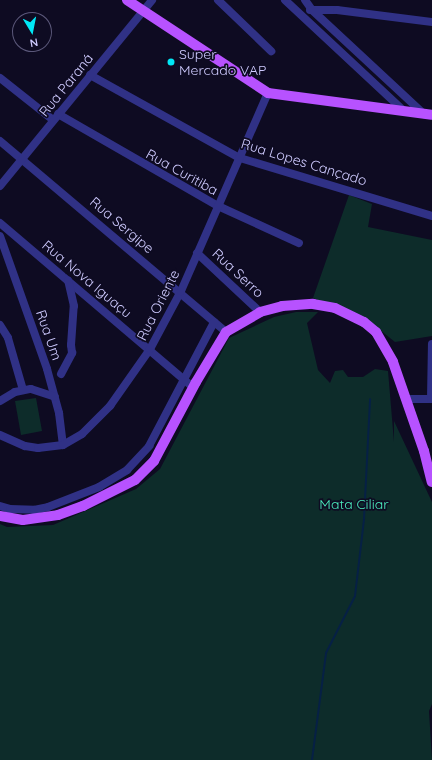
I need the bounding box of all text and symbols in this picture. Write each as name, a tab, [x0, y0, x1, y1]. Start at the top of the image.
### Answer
north arrow	[12, 12, 52, 52]
text: N	[29, 35, 39, 50]
place label: Super Mercado VAP	[179, 46, 266, 78]
street label: Rua Paraná	[35, 50, 97, 120]
marker: Super Mercado VAP	[166, 57, 176, 67]
street label: Rua Lopes Cançado	[239, 135, 369, 189]
street label: Rua Curitiba	[143, 145, 221, 199]
street label: Rua Sergipe	[86, 193, 158, 257]
street label: Rua Nova Iguaçu	[39, 237, 135, 321]
street label: Rua Serro	[209, 245, 267, 301]
street label: Rua Oriente	[133, 267, 183, 343]
street label: Rua Um	[33, 308, 65, 362]
park label: Mata Ciliar	[319, 496, 389, 512]

